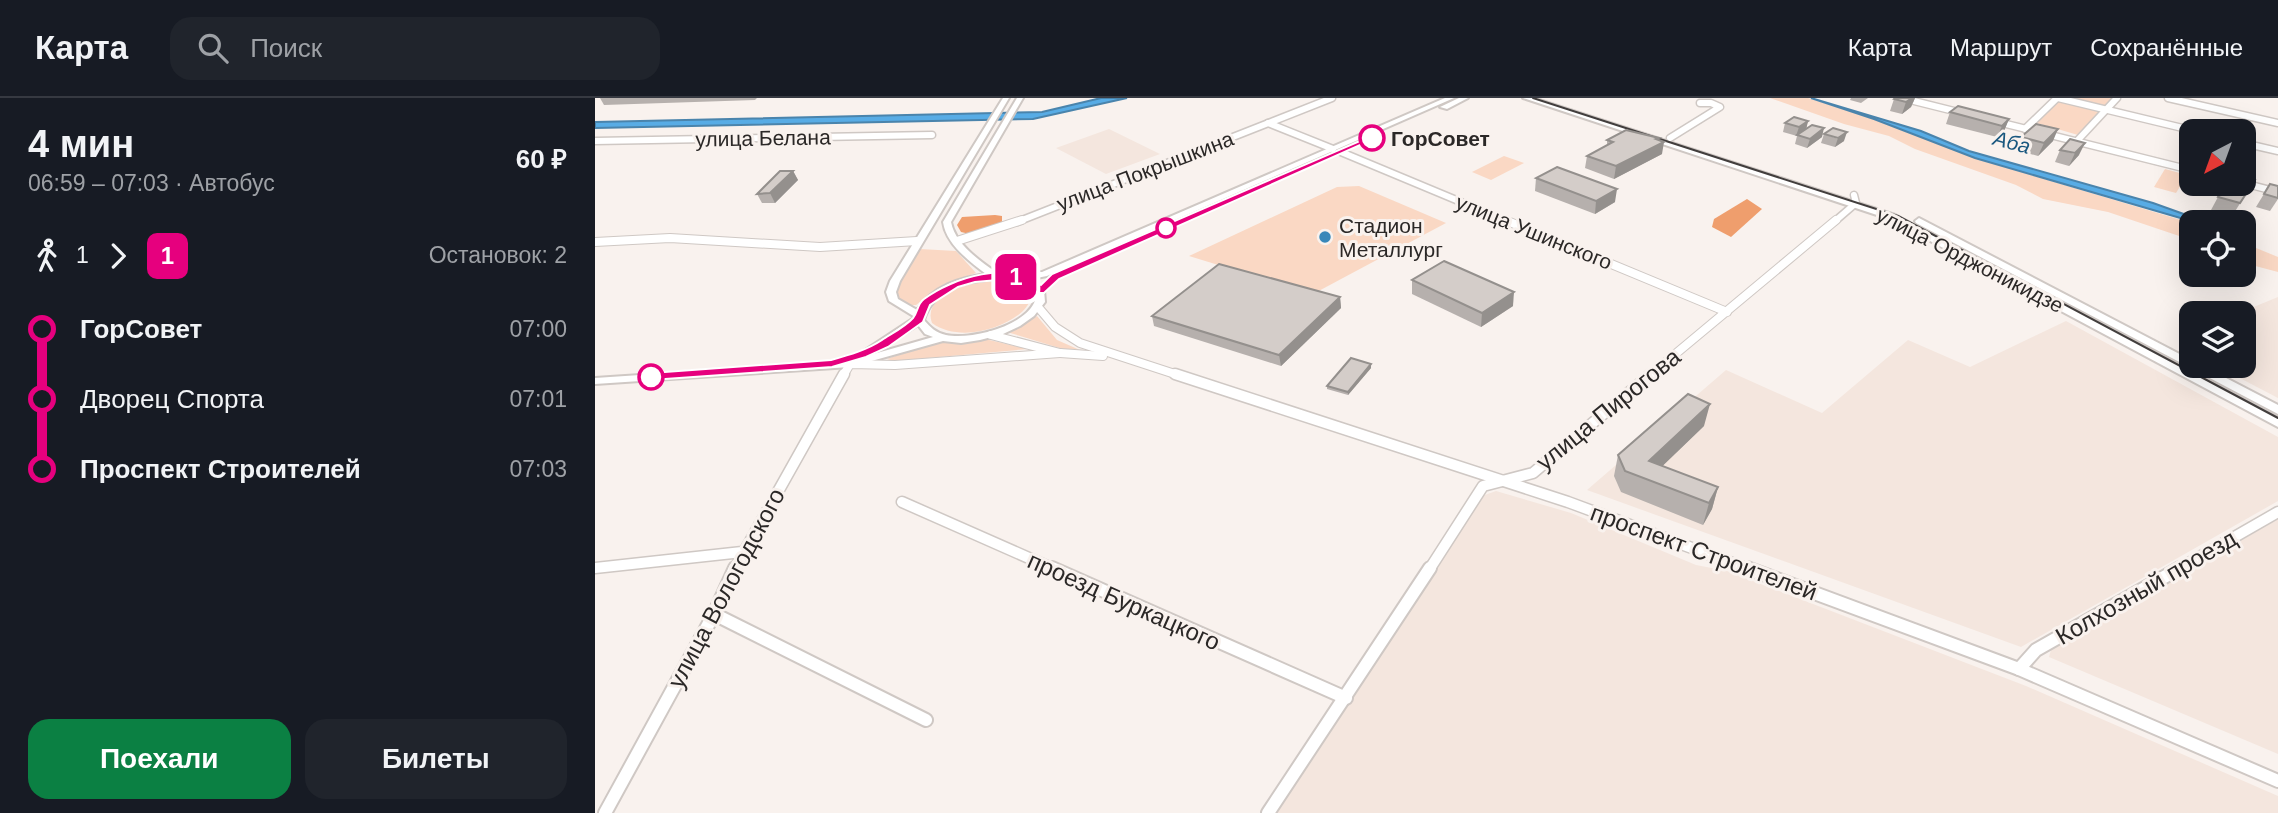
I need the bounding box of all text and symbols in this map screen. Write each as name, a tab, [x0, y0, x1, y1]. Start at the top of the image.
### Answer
search box	[170, 17, 660, 80]
text: Карта	[35, 29, 128, 66]
icon: search	[194, 29, 232, 67]
text: Поиск	[250, 33, 322, 63]
text: Карта	[1848, 34, 1912, 61]
text: Маршрут	[1950, 34, 2052, 61]
text: Сохранённые	[2090, 34, 2243, 61]
north arrow	[2179, 119, 2256, 196]
map controls	[2179, 119, 2256, 378]
text: 4 мин	[28, 123, 134, 165]
street label: улица Белана	[695, 125, 831, 151]
marker: ГорСовет	[1359, 125, 1385, 151]
water label: Аба	[1989, 126, 2033, 158]
street label: улица Покрышкина	[1053, 127, 1237, 215]
place label: ГорСовет	[1391, 127, 1490, 150]
text: 60 ₽	[516, 144, 567, 174]
text: 06:59 – 07:03 · Автобус	[28, 170, 275, 196]
street label: улица Ушинского	[1452, 190, 1616, 274]
street label: улица Орджоникидзе	[1873, 203, 2067, 317]
button: locate	[2179, 210, 2256, 287]
place label: Стадион Металлург	[1339, 214, 1443, 261]
unlabelled marker	[1156, 218, 1176, 238]
marker: Стадион Металлург	[1317, 229, 1333, 245]
icon: walk	[28, 237, 66, 275]
icon: forward	[99, 237, 137, 275]
text: 1	[76, 242, 89, 268]
text: 1	[161, 242, 174, 269]
text: Остановок: 2	[429, 242, 567, 268]
line badge: 1	[993, 254, 1039, 300]
text: 1	[1009, 263, 1023, 290]
button: layers	[2179, 301, 2256, 378]
text: ГорСовет	[80, 314, 202, 344]
text: 07:00	[509, 316, 567, 342]
street label: улица Пирогова	[1531, 342, 1686, 475]
unlabelled marker	[638, 364, 664, 390]
text: Дворец Спорта	[80, 384, 264, 414]
text: 07:01	[509, 386, 567, 412]
text: Проспект Строителей	[80, 454, 361, 484]
text: 07:03	[509, 456, 567, 482]
street label: улица Вологодского	[662, 484, 790, 692]
street label: проспект Строителей	[1587, 498, 1821, 606]
street label: Колхозный проезд	[2051, 524, 2241, 650]
street label: проезд Буркацкого	[1024, 546, 1224, 656]
button: Поехали	[28, 719, 291, 799]
button: Билеты	[305, 719, 567, 799]

